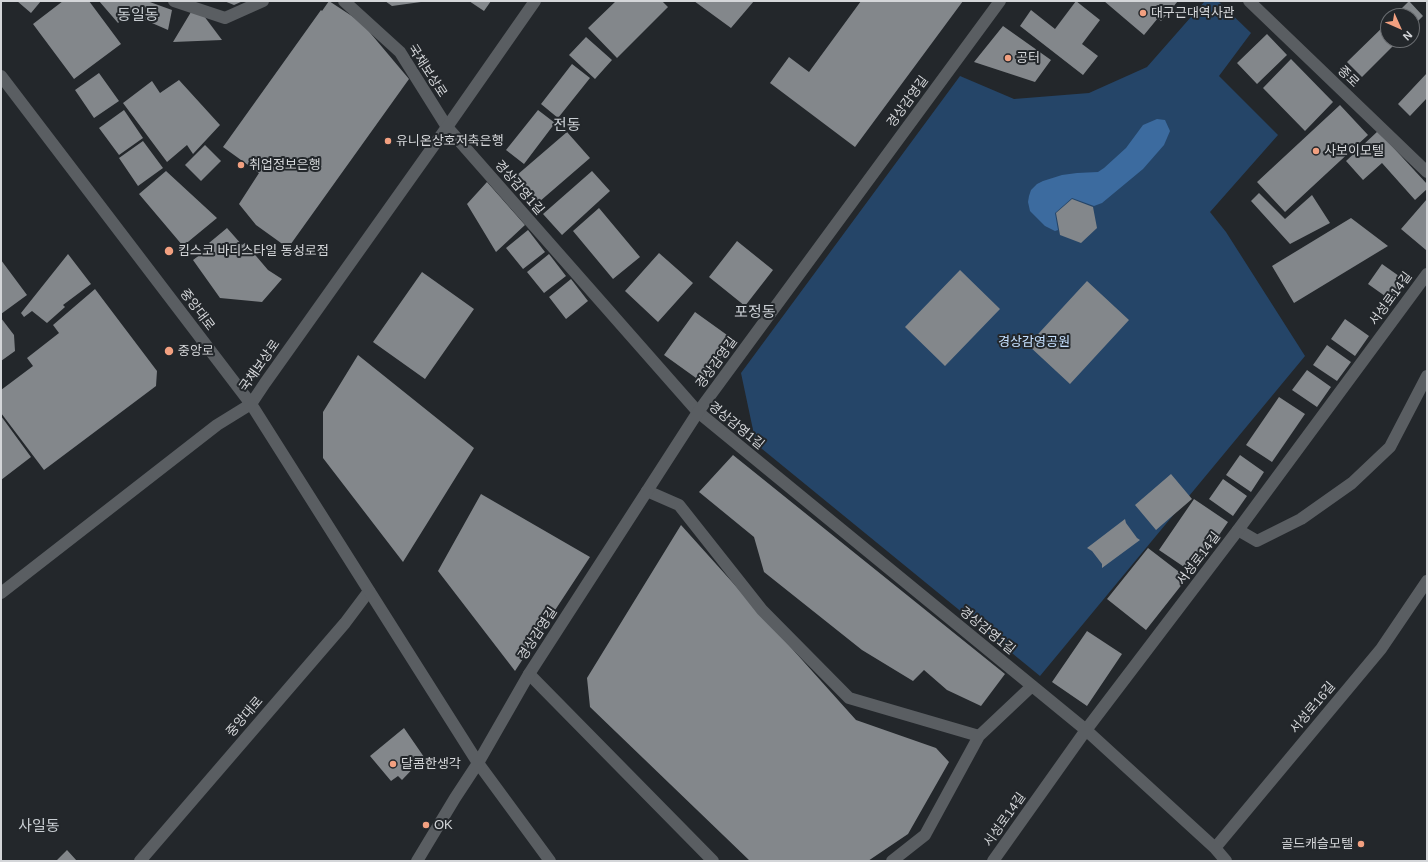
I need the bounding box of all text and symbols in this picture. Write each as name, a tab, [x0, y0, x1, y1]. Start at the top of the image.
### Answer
place label: 대구근대역사관	[1151, 5, 1235, 21]
district label: 동일동	[117, 7, 159, 25]
marker: 대구근대역사관	[1138, 8, 1148, 18]
north arrow	[1380, 8, 1420, 48]
text: N	[1401, 29, 1415, 43]
street label: 국채보상로	[404, 42, 450, 100]
place label: 공터	[1016, 50, 1040, 66]
marker: 공터	[1003, 53, 1013, 63]
street label: 종로	[1334, 63, 1362, 91]
street label: 경상감영길	[884, 73, 932, 131]
district label: 전동	[553, 117, 581, 135]
place label: 유니온상호저축은행	[396, 133, 504, 149]
marker: 유니온상호저축은행	[383, 136, 393, 146]
place label: 사보이모텔	[1324, 143, 1384, 159]
marker: 사보이모텔	[1311, 146, 1321, 156]
place label: 취업정보은행	[249, 157, 321, 173]
street label: 경상감영1길	[491, 158, 547, 218]
marker: 취업정보은행	[236, 160, 246, 170]
place label: 킴스코 바디스타일 동성로점	[178, 243, 329, 259]
marker: 킴스코 바디스타일 동성로점	[163, 245, 175, 257]
street label: 서성로14길	[1366, 269, 1416, 329]
street label: 중앙대로	[176, 286, 218, 334]
district label: 포정동	[734, 304, 776, 322]
street label: 경상감영길	[693, 334, 741, 392]
park label: 경상감영공원	[998, 334, 1070, 350]
street label: 국채보상로	[236, 337, 284, 395]
place label: 중앙로	[178, 343, 214, 359]
marker: 중앙로	[163, 345, 175, 357]
street label: 경상감영1길	[705, 399, 767, 453]
street label: 서성로14길	[1174, 529, 1224, 589]
street label: 경상감영1길	[956, 604, 1018, 658]
street label: 경상감영길	[515, 605, 561, 663]
street label: 서성로16길	[1287, 679, 1339, 737]
street label: 중앙대로	[223, 694, 267, 740]
place label: 달콤한생각	[401, 756, 461, 772]
marker: 달콤한생각	[388, 759, 398, 769]
street label: 서성로14길	[981, 790, 1029, 850]
place label: OK	[434, 817, 453, 833]
district label: 사일동	[18, 818, 60, 836]
marker: OK	[421, 820, 431, 830]
place label: 골드캐슬모텔	[1281, 836, 1353, 852]
marker: 골드캐슬모텔	[1356, 839, 1366, 849]

